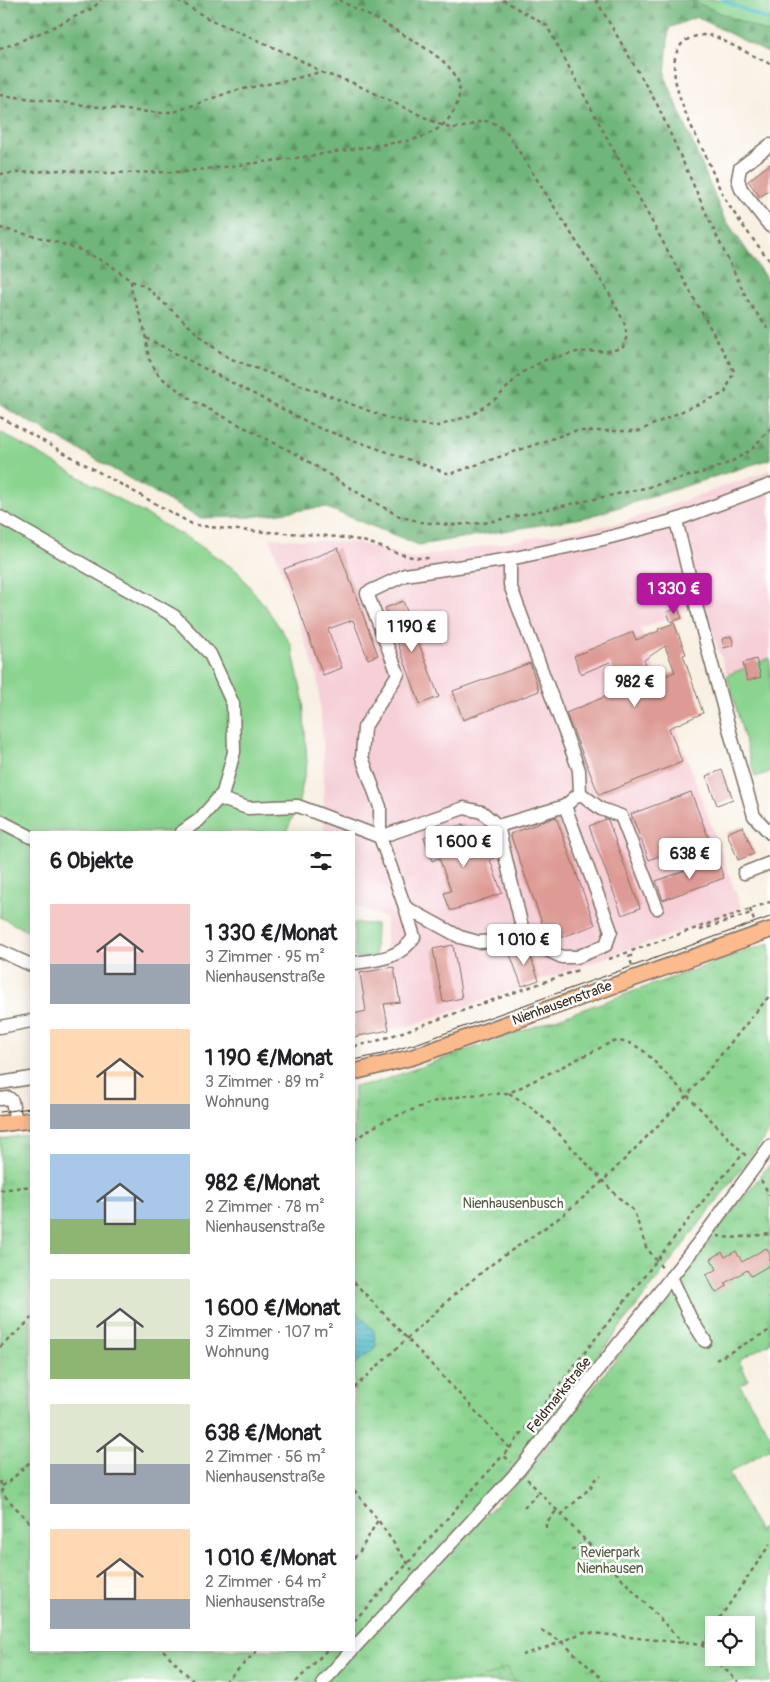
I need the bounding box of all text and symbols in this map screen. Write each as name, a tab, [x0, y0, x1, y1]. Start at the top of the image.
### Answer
pin: 1 330 €	[628, 572, 720, 615]
text: 1 330 €	[648, 579, 700, 599]
pin: 1 190 €	[366, 610, 458, 653]
text: 1 190 €	[387, 617, 437, 637]
pin: 982 €	[600, 666, 670, 708]
text: 982 €	[615, 672, 655, 692]
pin: 1 600 €	[418, 826, 510, 868]
text: 1 600 €	[437, 832, 491, 852]
pin: 638 €	[655, 838, 725, 880]
text: 638 €	[670, 844, 710, 864]
icon: filters	[307, 847, 335, 875]
text: 6 Objekte	[50, 848, 133, 875]
text: 1 330 €/Monat	[205, 920, 337, 947]
icon: home	[90, 924, 150, 984]
pin: 1 010 €	[478, 924, 570, 966]
text: 1 010 €	[498, 930, 550, 950]
text: 3 Zimmer · 95 m²	[205, 947, 325, 967]
text: Nienhausenstraße	[205, 967, 325, 987]
street label: Nienhausenstraße	[510, 977, 614, 1029]
text: 1 190 €/Monat	[205, 1045, 333, 1072]
icon: home	[90, 1049, 150, 1109]
text: 3 Zimmer · 89 m²	[205, 1072, 324, 1092]
text: Wohnung	[205, 1092, 269, 1112]
text: 982 €/Monat	[205, 1170, 320, 1197]
icon: home	[90, 1174, 150, 1234]
park label: Nienhausenbusch	[463, 1195, 564, 1212]
text: 2 Zimmer · 78 m²	[205, 1197, 325, 1217]
text: Nienhausenstraße	[205, 1217, 325, 1237]
text: 1 600 €/Monat	[205, 1295, 340, 1322]
icon: home	[90, 1299, 150, 1359]
text: 3 Zimmer · 107 m²	[205, 1322, 334, 1342]
text: Wohnung	[205, 1342, 269, 1362]
street label: Feldmarkstraße	[523, 1354, 595, 1436]
text: 638 €/Monat	[205, 1420, 321, 1447]
icon: home	[90, 1424, 150, 1484]
text: 2 Zimmer · 56 m²	[205, 1447, 326, 1467]
text: Nienhausenstraße	[205, 1467, 325, 1487]
park label: Revierpark Nienhausen	[576, 1544, 644, 1577]
text: 1 010 €/Monat	[205, 1545, 336, 1572]
icon: home	[90, 1549, 150, 1609]
text: 2 Zimmer · 64 m²	[205, 1572, 327, 1592]
text: Nienhausenstraße	[205, 1592, 325, 1612]
map controls	[705, 1616, 755, 1666]
button: locate	[705, 1616, 755, 1666]

